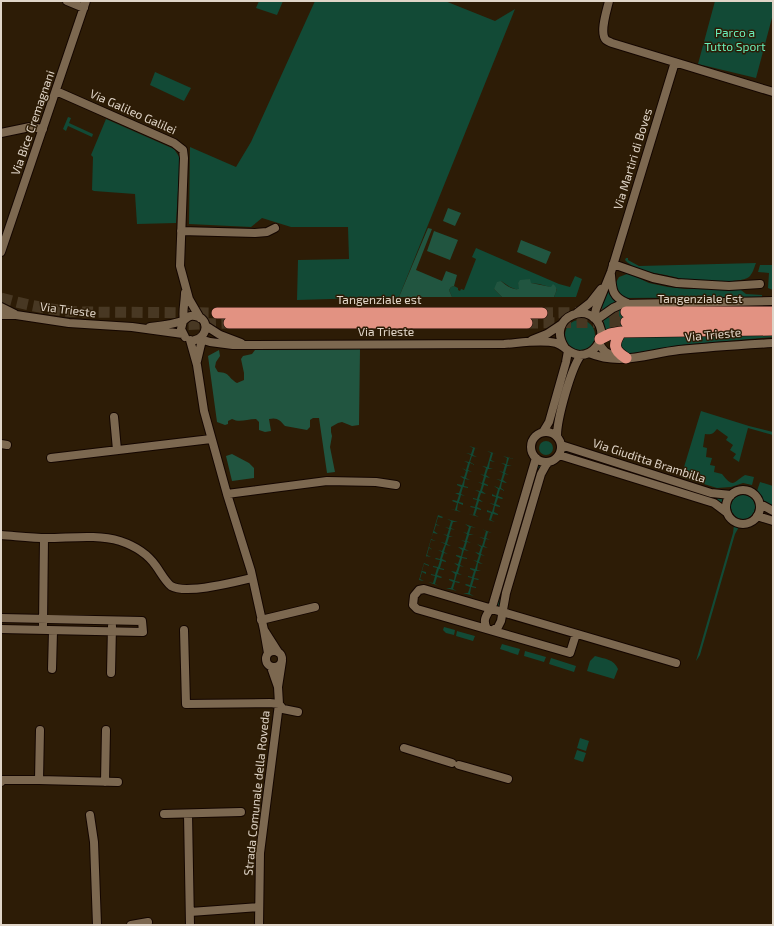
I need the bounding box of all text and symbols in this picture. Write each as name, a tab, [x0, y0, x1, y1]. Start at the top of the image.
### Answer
park label: Parco a Tutto Sport	[704, 25, 766, 53]
street label: Via Bice Cremagnani	[8, 68, 57, 177]
street label: Via Galileo Galilei	[88, 86, 179, 136]
street label: Via Martiri di Boves	[610, 106, 654, 211]
street label: Tangenziale Est	[657, 291, 743, 305]
street label: Tangenziale est	[337, 292, 422, 306]
street label: Via Trieste	[39, 299, 97, 319]
street label: Via Trieste	[358, 324, 414, 338]
street label: Via Trieste	[684, 325, 742, 343]
street label: Via Giuditta Brambilla	[591, 435, 708, 485]
street label: Strada Comunale della Roveda	[240, 710, 272, 876]

